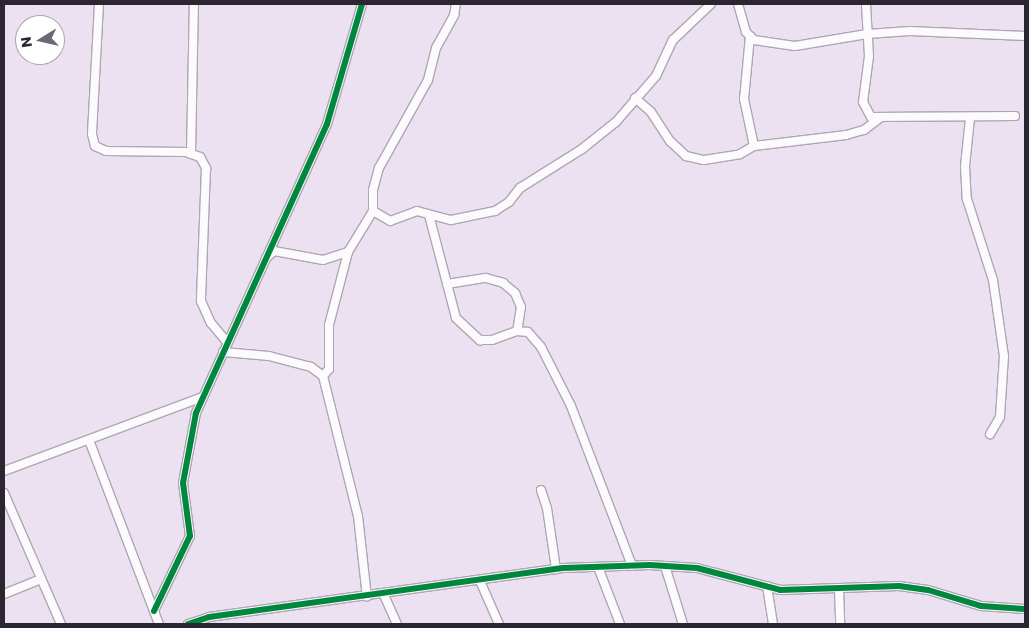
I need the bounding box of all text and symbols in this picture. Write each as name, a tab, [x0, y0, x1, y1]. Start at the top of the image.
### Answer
north arrow	[15, 15, 65, 65]
text: N	[15, 35, 37, 49]

